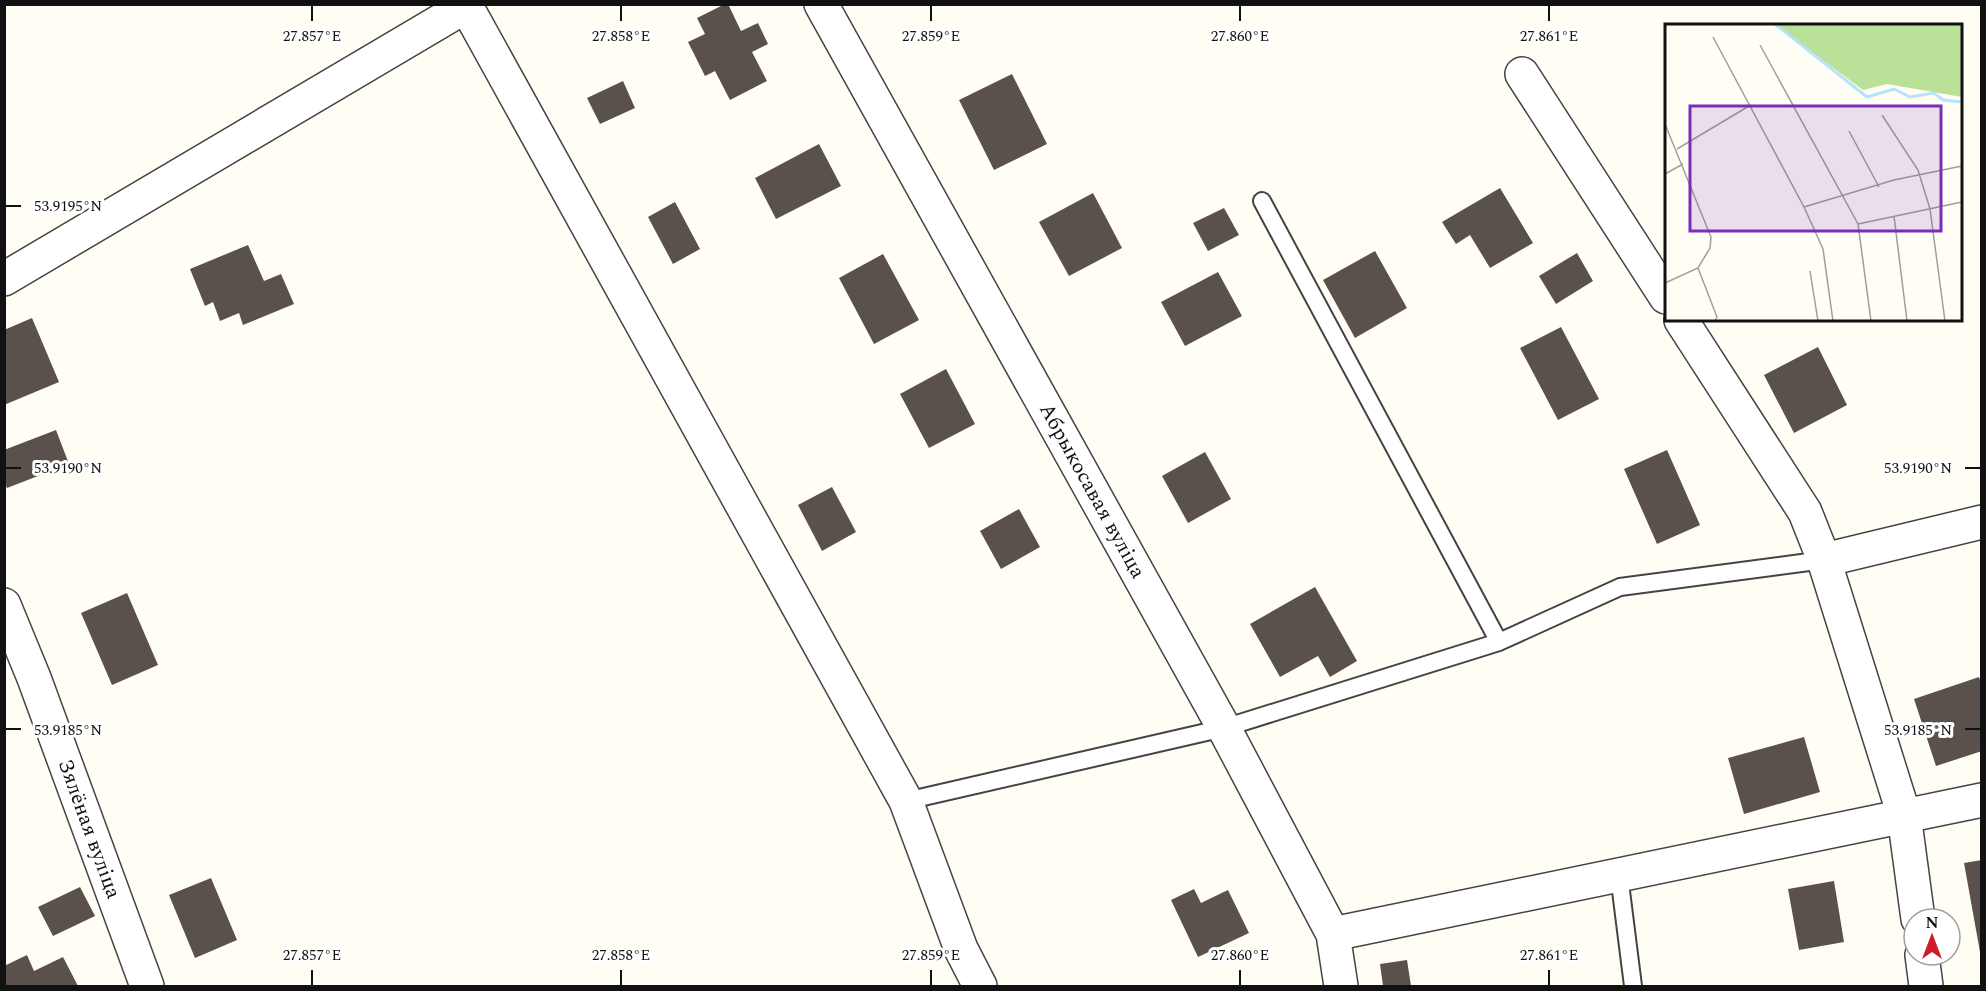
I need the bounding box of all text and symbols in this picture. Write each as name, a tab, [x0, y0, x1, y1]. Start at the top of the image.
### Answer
inset map	[1665, 24, 1962, 321]
text: 27.857°E	[283, 25, 341, 48]
text: 27.858°E	[592, 25, 650, 48]
text: 27.859°E	[902, 25, 960, 48]
text: 27.860°E	[1211, 25, 1269, 48]
text: 27.861°E	[1520, 25, 1578, 48]
text: 53.9195°N	[34, 195, 102, 218]
street label: Абрыкосавая вуліца	[1030, 397, 1154, 585]
text: 53.9190°N	[34, 457, 102, 480]
text: 53.9190°N	[1884, 457, 1952, 480]
text: 53.9185°N	[34, 719, 102, 742]
text: 53.9185°N	[1884, 719, 1952, 742]
street label: Зялёная вуліца	[49, 755, 129, 904]
north arrow	[1902, 907, 1962, 967]
text: N	[1925, 911, 1939, 935]
text: 27.857°E	[283, 944, 341, 967]
text: 27.858°E	[592, 944, 650, 967]
text: 27.859°E	[902, 944, 960, 967]
text: 27.860°E	[1211, 944, 1269, 967]
text: 27.861°E	[1520, 944, 1578, 967]

